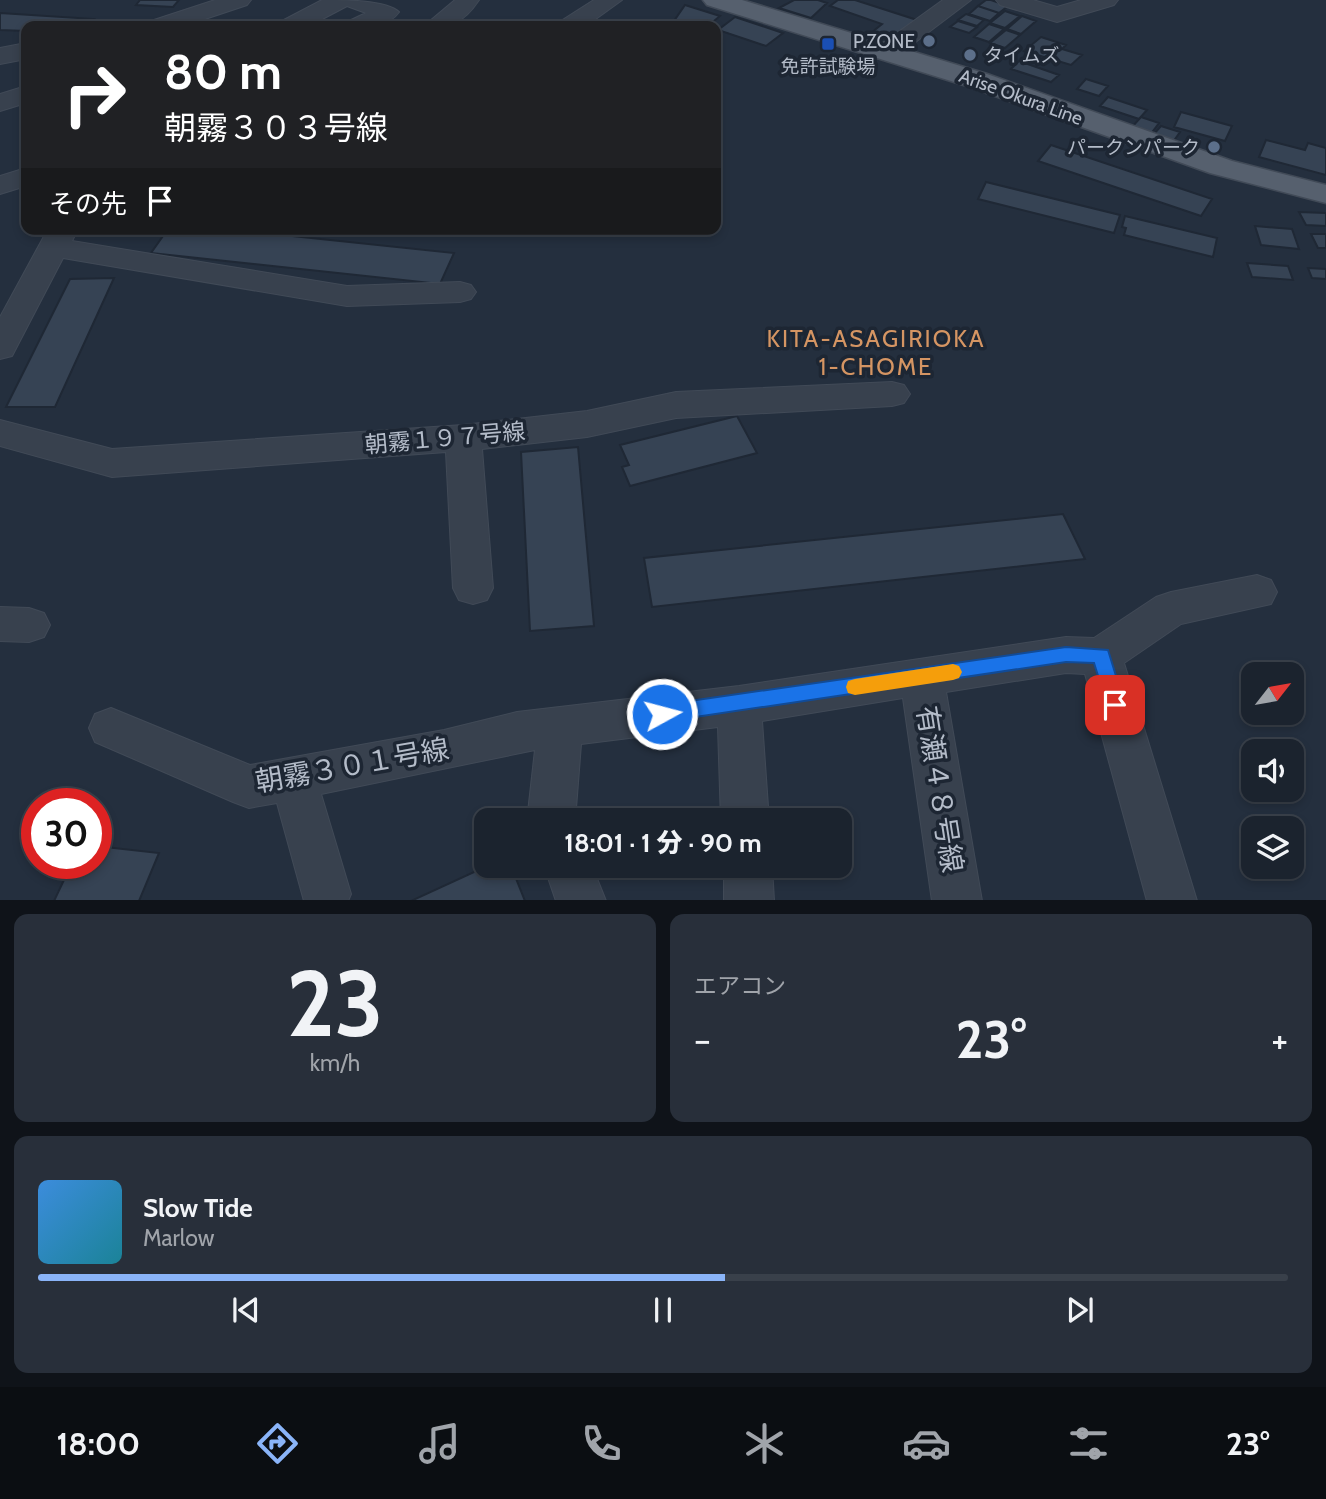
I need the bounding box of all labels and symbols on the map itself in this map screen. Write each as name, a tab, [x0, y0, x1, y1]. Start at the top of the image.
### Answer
place label: P.ZONE	[853, 30, 915, 53]
marker: P.ZONE	[921, 33, 937, 49]
marker: 免許試験場	[820, 36, 836, 52]
place label: タイムズ	[984, 44, 1060, 67]
marker: タイムズ	[962, 47, 978, 63]
place label: 免許試験場	[780, 55, 876, 78]
street label: Arise Okura Line	[956, 64, 1086, 130]
place label: パークンパーク	[1067, 136, 1200, 159]
marker: パークンパーク	[1206, 139, 1222, 155]
district label: KITA-ASAGIRIOKA 1-CHOME	[766, 324, 986, 381]
street label: 朝霧１９７号線	[364, 417, 526, 459]
north arrow	[1241, 662, 1304, 724]
pin	[1085, 675, 1145, 735]
position arrow	[625, 677, 699, 751]
street label: 有瀬４８号線	[910, 703, 970, 875]
street label: 朝霧３０１号線	[253, 731, 451, 799]
speed limit sign: 30	[21, 788, 112, 879]

